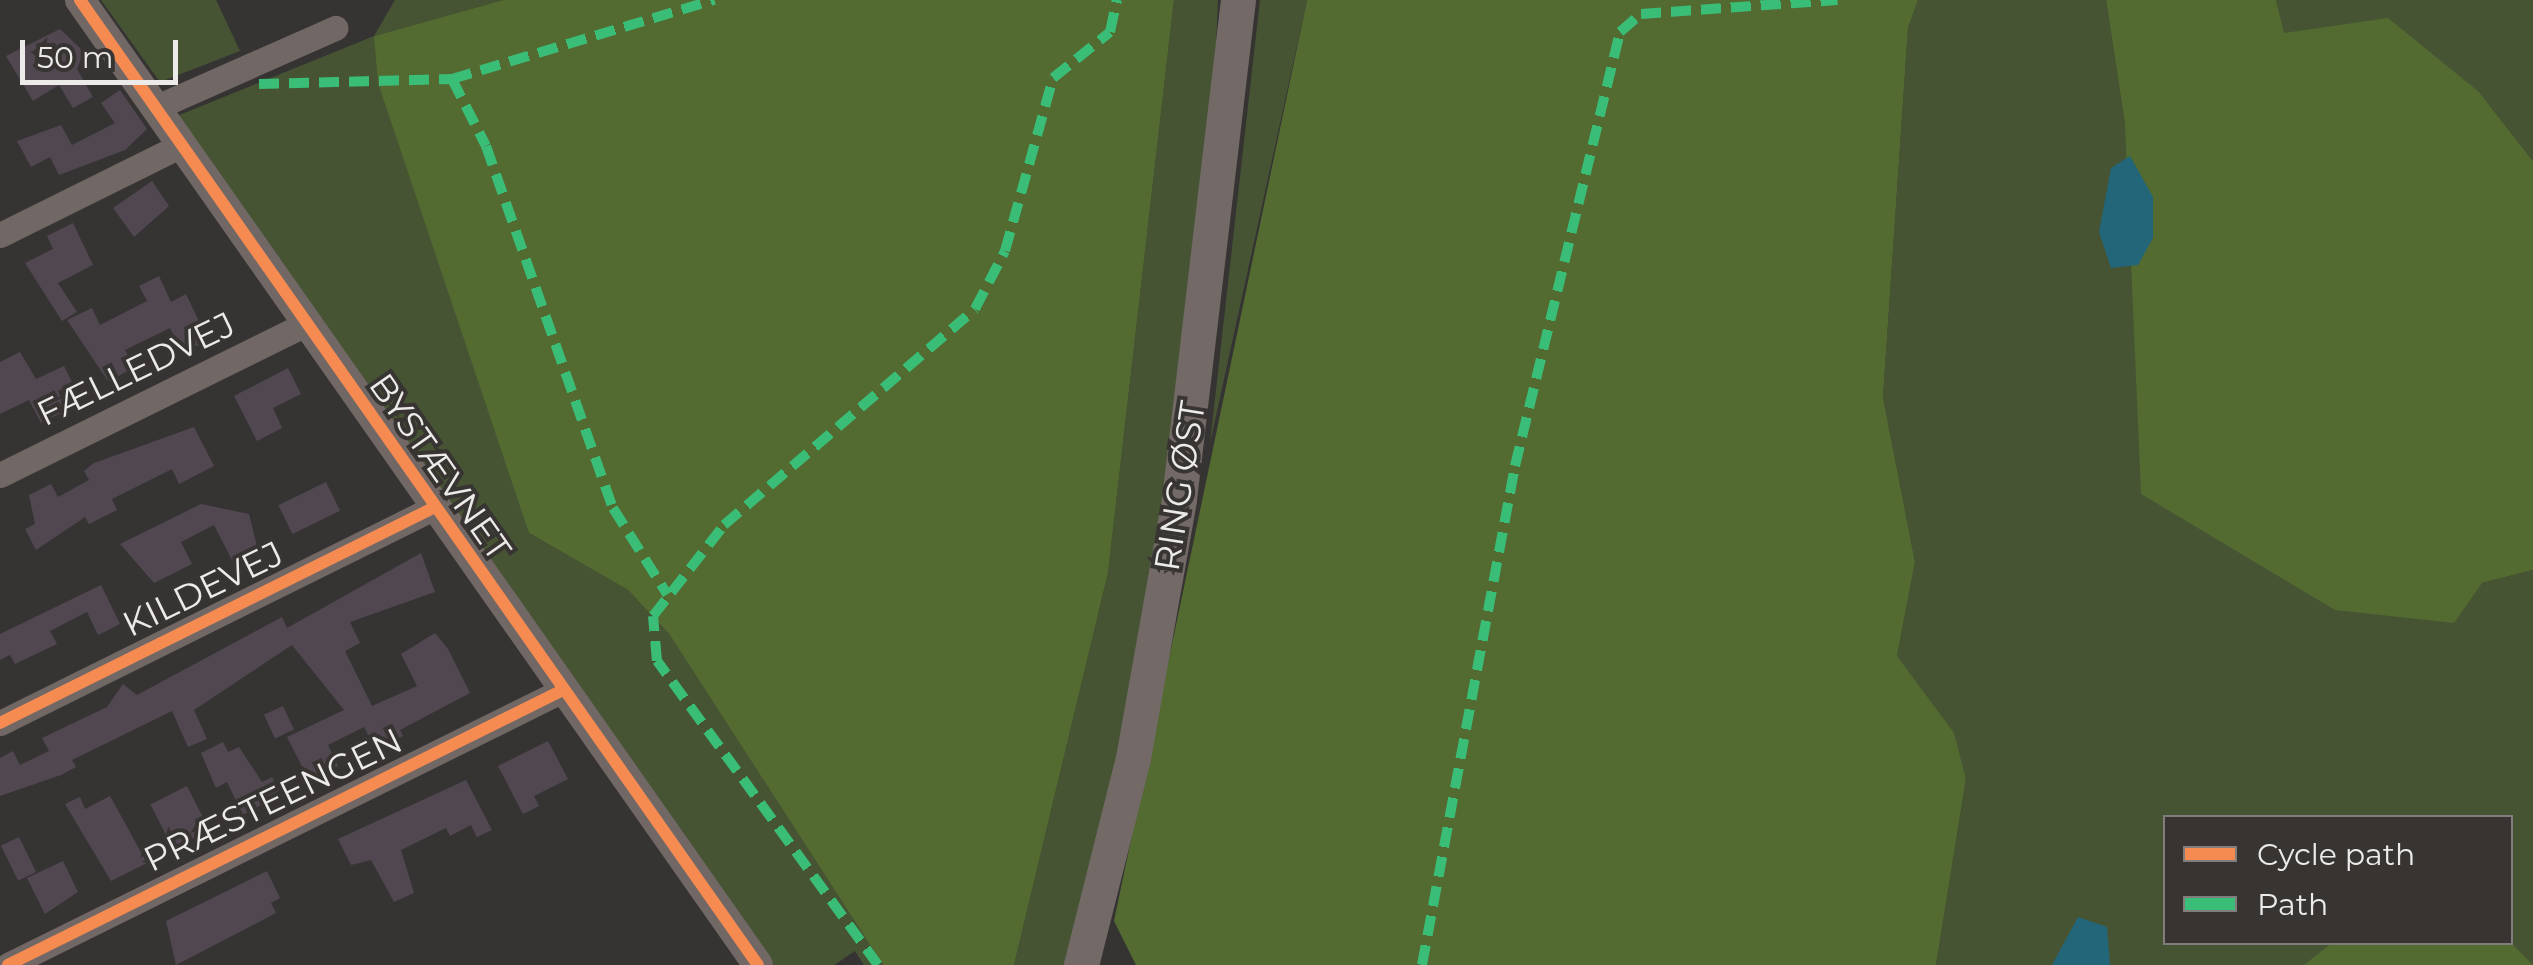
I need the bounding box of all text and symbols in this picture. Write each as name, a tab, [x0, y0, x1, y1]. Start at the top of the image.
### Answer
scale bar	[25, 20, 182, 82]
text: 50 m	[37, 39, 114, 76]
street label: FÆLLEDVEJ	[30, 303, 242, 435]
street label: BYSTÆVNET	[360, 366, 520, 568]
street label: RING ØST	[1146, 398, 1214, 574]
street label: KILDEVEJ	[116, 532, 290, 646]
street label: PRÆSTEENGEN	[137, 719, 409, 881]
legend	[2163, 815, 2513, 945]
text: Cycle path	[2257, 836, 2415, 873]
text: Path	[2257, 886, 2328, 923]

